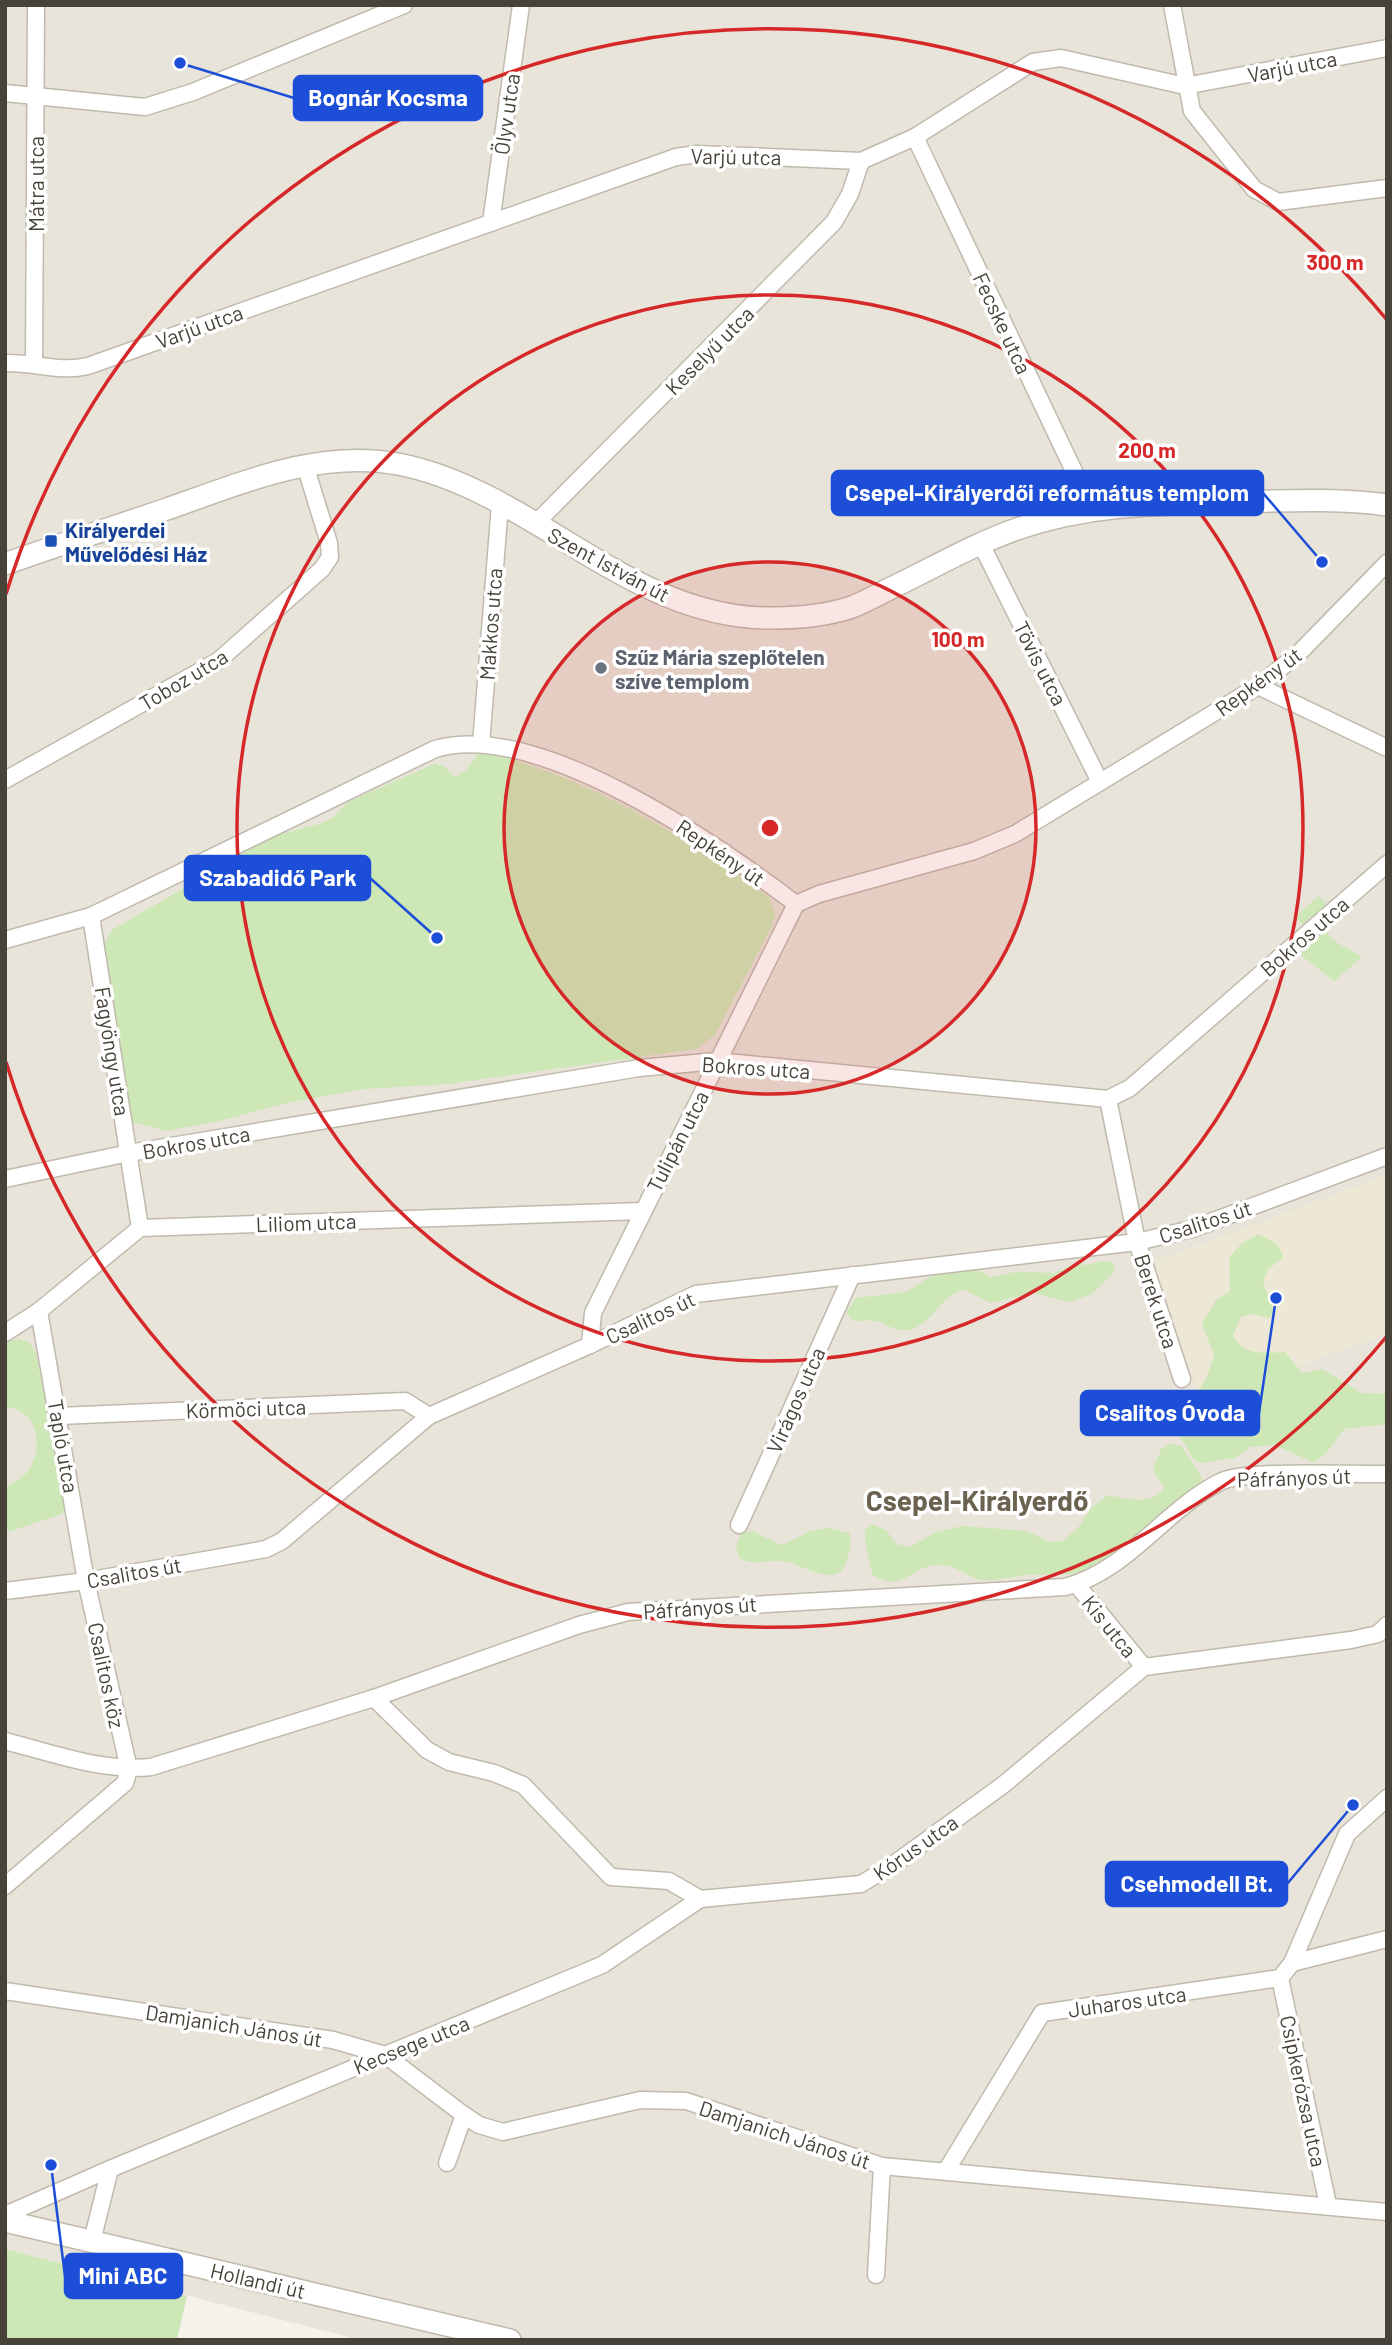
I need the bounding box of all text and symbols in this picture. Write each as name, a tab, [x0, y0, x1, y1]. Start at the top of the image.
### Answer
street label: Varjú utca	[1245, 45, 1339, 87]
street label: Ölyv utca	[488, 72, 524, 156]
callout: Bognár Kocsma	[294, 76, 482, 120]
text: Bognár Kocsma	[308, 83, 468, 111]
street label: Mátra utca	[23, 136, 48, 232]
street label: Varjú utca	[690, 143, 782, 169]
text: 300 m	[1306, 249, 1364, 274]
street label: Fecske utca	[969, 268, 1037, 378]
street label: Varjú utca	[152, 299, 246, 353]
street label: Keselyű utca	[659, 300, 759, 400]
text: 200 m	[1118, 437, 1176, 462]
callout: Csepel-Királyerdői református templom	[832, 471, 1263, 515]
text: Csepel-Királyerdői református templom	[845, 478, 1249, 506]
place label: Királyerdei Művelődési Ház	[65, 517, 207, 566]
street label: Szent István út	[544, 521, 674, 607]
marker: Királyerdei Művelődési Ház	[43, 533, 59, 549]
street label: Makkos utca	[474, 567, 506, 681]
street label: Tövis utca	[1009, 617, 1073, 709]
text: 100 m	[931, 626, 985, 651]
street label: Repkény út	[1210, 641, 1306, 721]
street label: Toboz utca	[134, 643, 232, 715]
place label: Szűz Mária szeplőtelen szíve templom	[615, 644, 825, 693]
marker: Szűz Mária szeplőtelen szíve templom	[593, 660, 609, 676]
street label: Repkény út	[672, 813, 770, 891]
centre of rings	[758, 816, 782, 840]
callout: Szabadidő Park	[185, 856, 370, 900]
text: Szabadidő Park	[199, 863, 357, 891]
street label: Bokros utca	[1255, 891, 1353, 981]
street label: Fagyöngy utca	[90, 985, 136, 1117]
street label: Bokros utca	[701, 1051, 811, 1083]
street label: Tulipán utca	[641, 1086, 713, 1196]
street label: Bokros utca	[140, 1120, 252, 1164]
street label: Csalitos út	[1156, 1194, 1254, 1248]
street label: Liliom utca	[255, 1208, 357, 1236]
street label: Berek utca	[1130, 1251, 1184, 1351]
street label: Csalitos út	[601, 1285, 699, 1349]
street label: Virágos utca	[761, 1343, 829, 1457]
callout: Csalitos Óvoda	[1081, 1391, 1259, 1435]
street label: Körmöci utca	[185, 1393, 307, 1423]
street label: Tapló utca	[43, 1397, 85, 1495]
text: Csalitos Óvoda	[1095, 1398, 1245, 1426]
street label: Páfrányos út	[1237, 1463, 1351, 1491]
district label: Csepel-Királyerdő	[866, 1483, 1088, 1517]
street label: Csalitos út	[85, 1551, 183, 1593]
street label: Kis utca	[1077, 1590, 1143, 1662]
street label: Páfrányos út	[642, 1591, 758, 1623]
street label: Csalitos köz	[84, 1620, 130, 1730]
street label: Kórus utca	[868, 1809, 962, 1885]
callout: Csehmodell Bt.	[1106, 1862, 1287, 1906]
text: Csehmodell Bt.	[1120, 1869, 1274, 1897]
street label: Juharos utca	[1066, 1980, 1188, 2022]
street label: Damjanich János út	[144, 1999, 324, 2051]
street label: Kecsege utca	[349, 2009, 473, 2079]
street label: Csipkerózsa utca	[1276, 2013, 1332, 2169]
street label: Damjanich János út	[696, 2095, 874, 2173]
callout: Mini ABC	[65, 2254, 182, 2298]
street label: Hollandi út	[208, 2257, 308, 2303]
text: Mini ABC	[78, 2261, 168, 2289]

